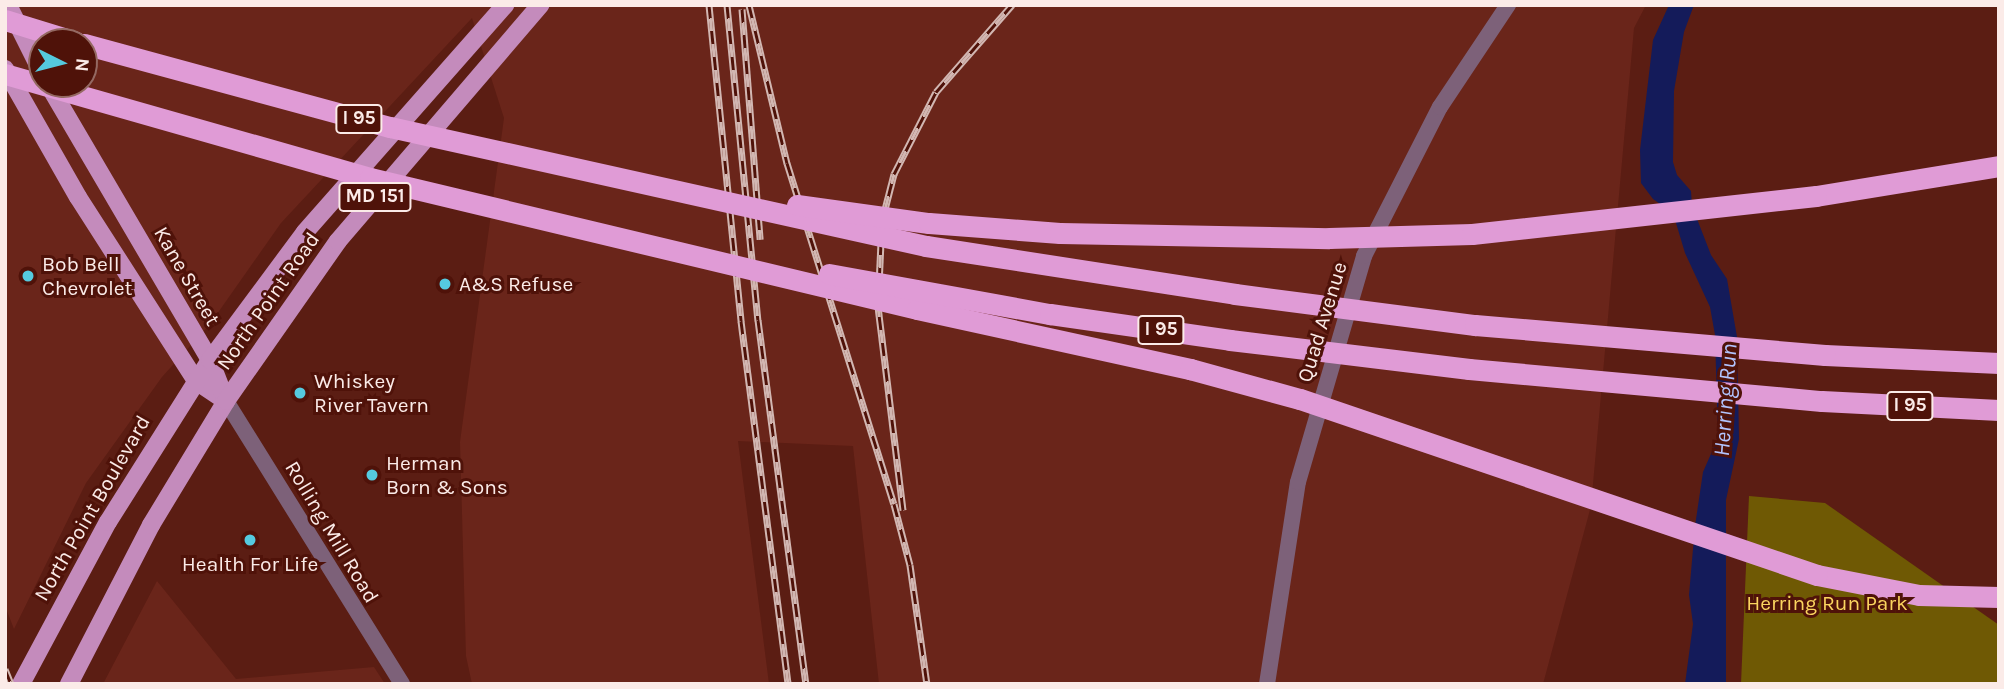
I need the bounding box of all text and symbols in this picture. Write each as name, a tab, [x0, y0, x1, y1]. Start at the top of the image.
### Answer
north arrow	[28, 28, 98, 98]
text: N	[70, 57, 94, 73]
road number: I 95	[334, 104, 384, 134]
road number: MD 151	[338, 182, 412, 212]
street label: Kane Street	[148, 222, 226, 330]
street label: North Point Road	[211, 227, 325, 375]
place label: Bob Bell Chevrolet	[42, 251, 133, 301]
street label: Quad Avenue	[1292, 259, 1352, 385]
marker: Bob Bell Chevrolet	[20, 268, 36, 284]
place label: A&S Refuse	[459, 271, 573, 297]
marker: A&S Refuse	[437, 276, 453, 292]
road number: I 95	[1136, 314, 1186, 346]
water label: Herring Run	[1708, 343, 1744, 457]
place label: Whiskey River Tavern	[314, 368, 429, 418]
marker: Whiskey River Tavern	[292, 385, 308, 401]
road number: I 95	[1885, 390, 1934, 422]
street label: North Point Boulevard	[29, 411, 155, 605]
place label: Herman Born & Sons	[386, 450, 508, 500]
street label: Rolling Mill Road	[280, 457, 384, 607]
marker: Herman Born & Sons	[364, 467, 380, 483]
marker: Health For Life	[242, 532, 258, 548]
place label: Health For Life	[182, 551, 318, 577]
park label: Herring Run Park	[1746, 590, 1908, 616]

